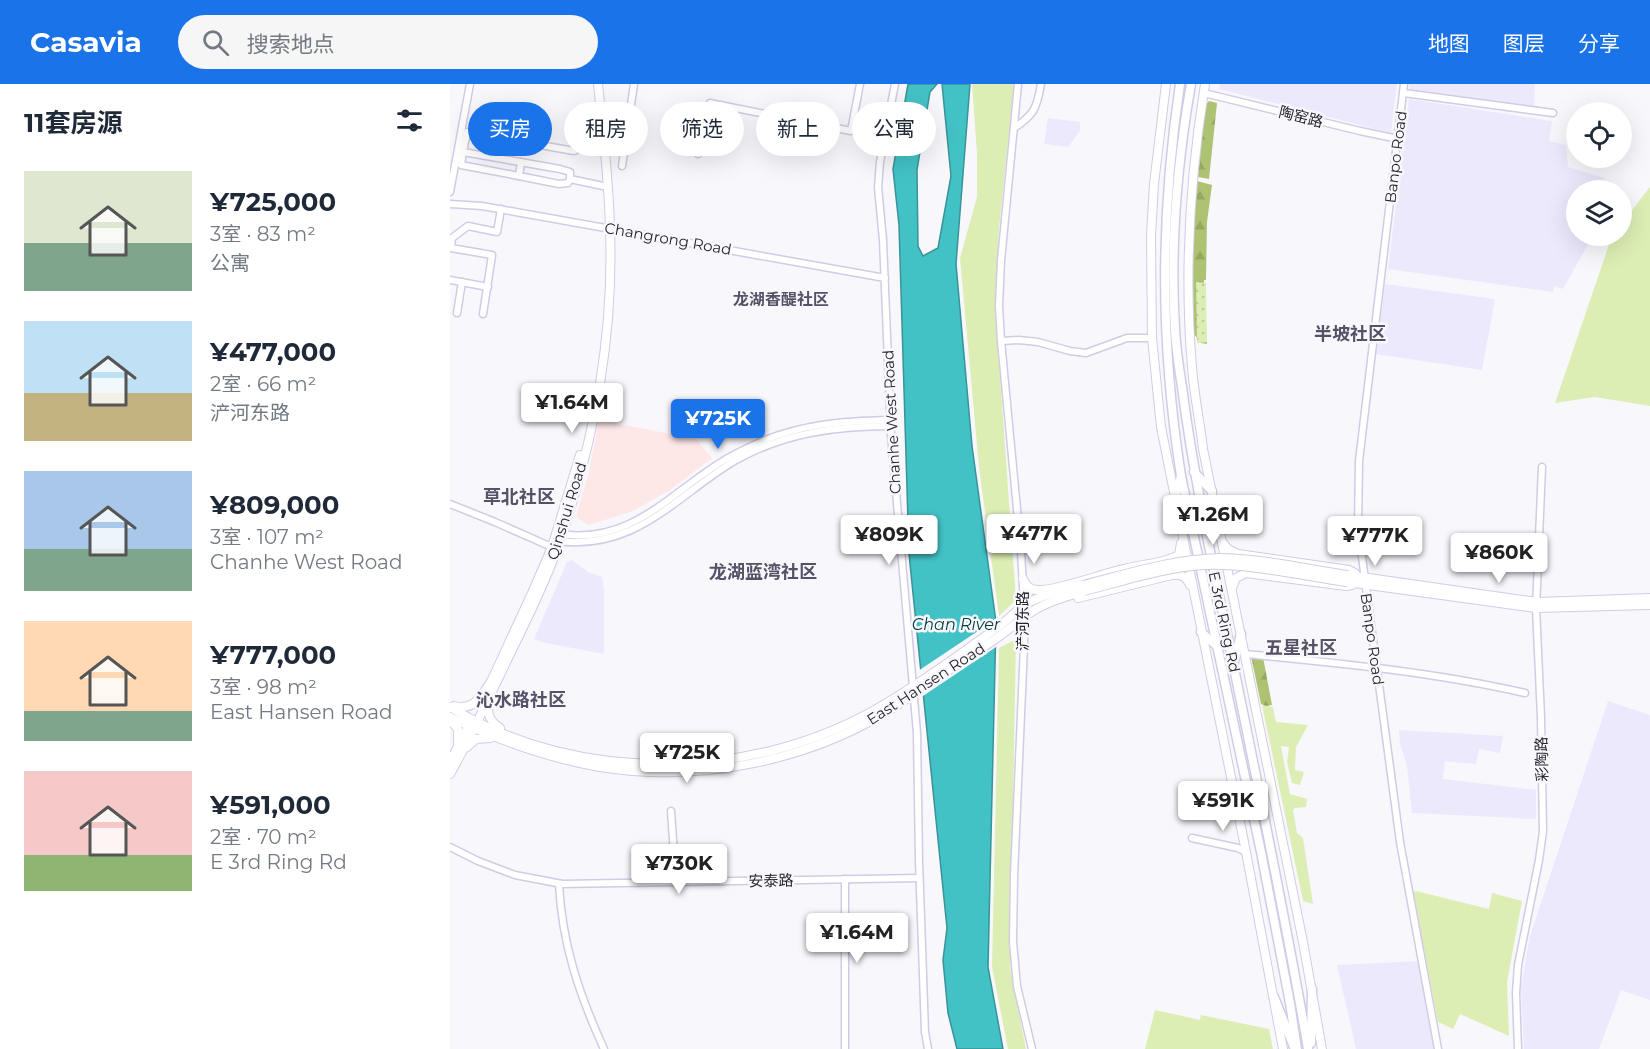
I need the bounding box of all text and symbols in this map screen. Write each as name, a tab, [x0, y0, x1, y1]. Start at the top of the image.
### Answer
search box	[178, 15, 598, 69]
text: Casavia	[30, 25, 142, 59]
icon: search	[199, 26, 232, 59]
text: 搜索地点	[247, 31, 335, 58]
text: 地图	[1428, 31, 1470, 56]
text: 图层	[1503, 31, 1545, 56]
text: 分享	[1578, 31, 1620, 56]
chip: 买房	[468, 102, 552, 156]
chip: 租房	[564, 102, 648, 156]
chip: 筛选	[660, 102, 744, 156]
chip: 新上	[756, 102, 840, 156]
chip: 公寓	[852, 102, 936, 156]
street label: 陶窑路	[1277, 102, 1325, 131]
map controls	[1566, 102, 1632, 246]
button: locate	[1566, 102, 1632, 168]
icon: filters	[393, 104, 426, 137]
text: 11套房源	[24, 107, 122, 139]
street label: Banpo Road	[1380, 110, 1411, 204]
button: layers	[1566, 180, 1632, 246]
text: ¥725,000	[210, 186, 336, 218]
icon: home	[72, 195, 144, 267]
street label: Changrong Road	[603, 218, 733, 259]
text: 3室 · 83 m²	[210, 222, 316, 246]
text: 公寓	[210, 251, 250, 275]
district label: 龙湖香醍社区	[733, 290, 829, 309]
district label: 半坡社区	[1314, 323, 1386, 345]
text: ¥477,000	[210, 336, 336, 368]
icon: home	[72, 345, 144, 417]
street label: Chanhe West Road	[878, 349, 905, 495]
text: 2室 · 66 m²	[210, 372, 316, 396]
pin: ¥1.64M	[523, 383, 621, 434]
text: ¥1.64M	[535, 390, 609, 414]
pin: ¥725K	[676, 399, 760, 450]
text: 浐河东路	[210, 401, 290, 425]
text: ¥725K	[685, 406, 751, 430]
street label: Qinshui Road	[543, 460, 590, 562]
district label: 草北社区	[483, 486, 555, 508]
text: ¥809,000	[210, 489, 339, 521]
icon: home	[72, 495, 144, 567]
pin: ¥1.26M	[1164, 495, 1262, 546]
text: ¥1.26M	[1177, 502, 1249, 526]
pin: ¥477K	[992, 514, 1076, 565]
pin: ¥809K	[847, 515, 931, 566]
pin: ¥777K	[1333, 516, 1417, 567]
text: ¥477K	[1000, 521, 1068, 545]
text: ¥809K	[855, 522, 923, 546]
text: ¥777K	[1341, 523, 1409, 547]
text: 3室 · 107 m²	[210, 525, 324, 549]
pin: ¥860K	[1457, 533, 1541, 584]
text: ¥860K	[1465, 540, 1533, 564]
text: Chanhe West Road	[210, 550, 402, 574]
district label: 龙湖蓝湾社区	[709, 561, 817, 583]
street label: E 3rd Ring Rd	[1205, 570, 1244, 674]
street label: 浐河东路	[1013, 591, 1032, 651]
street label: Banpo Road	[1357, 592, 1388, 686]
water label: Chan River	[912, 615, 1001, 634]
district label: 五星社区	[1265, 637, 1337, 659]
street label: East Hansen Road	[863, 638, 988, 729]
text: ¥777,000	[210, 639, 336, 671]
icon: home	[72, 645, 144, 717]
text: 3室 · 98 m²	[210, 675, 317, 699]
district label: 沁水路社区	[476, 689, 566, 711]
text: East Hansen Road	[210, 700, 393, 724]
pin: ¥725K	[645, 733, 729, 784]
street label: 彩陶路	[1532, 736, 1551, 782]
text: ¥725K	[654, 740, 720, 764]
pin: ¥591K	[1181, 781, 1265, 832]
text: ¥591K	[1192, 788, 1254, 812]
text: ¥591,000	[210, 789, 331, 821]
icon: home	[72, 795, 144, 867]
text: 2室 · 70 m²	[210, 825, 317, 849]
pin: ¥730K	[637, 844, 721, 895]
text: E 3rd Ring Rd	[210, 850, 347, 874]
text: ¥730K	[645, 851, 713, 875]
street label: 安泰路	[748, 871, 794, 890]
pin: ¥1.64M	[808, 913, 906, 964]
text: ¥1.64M	[820, 920, 894, 944]

